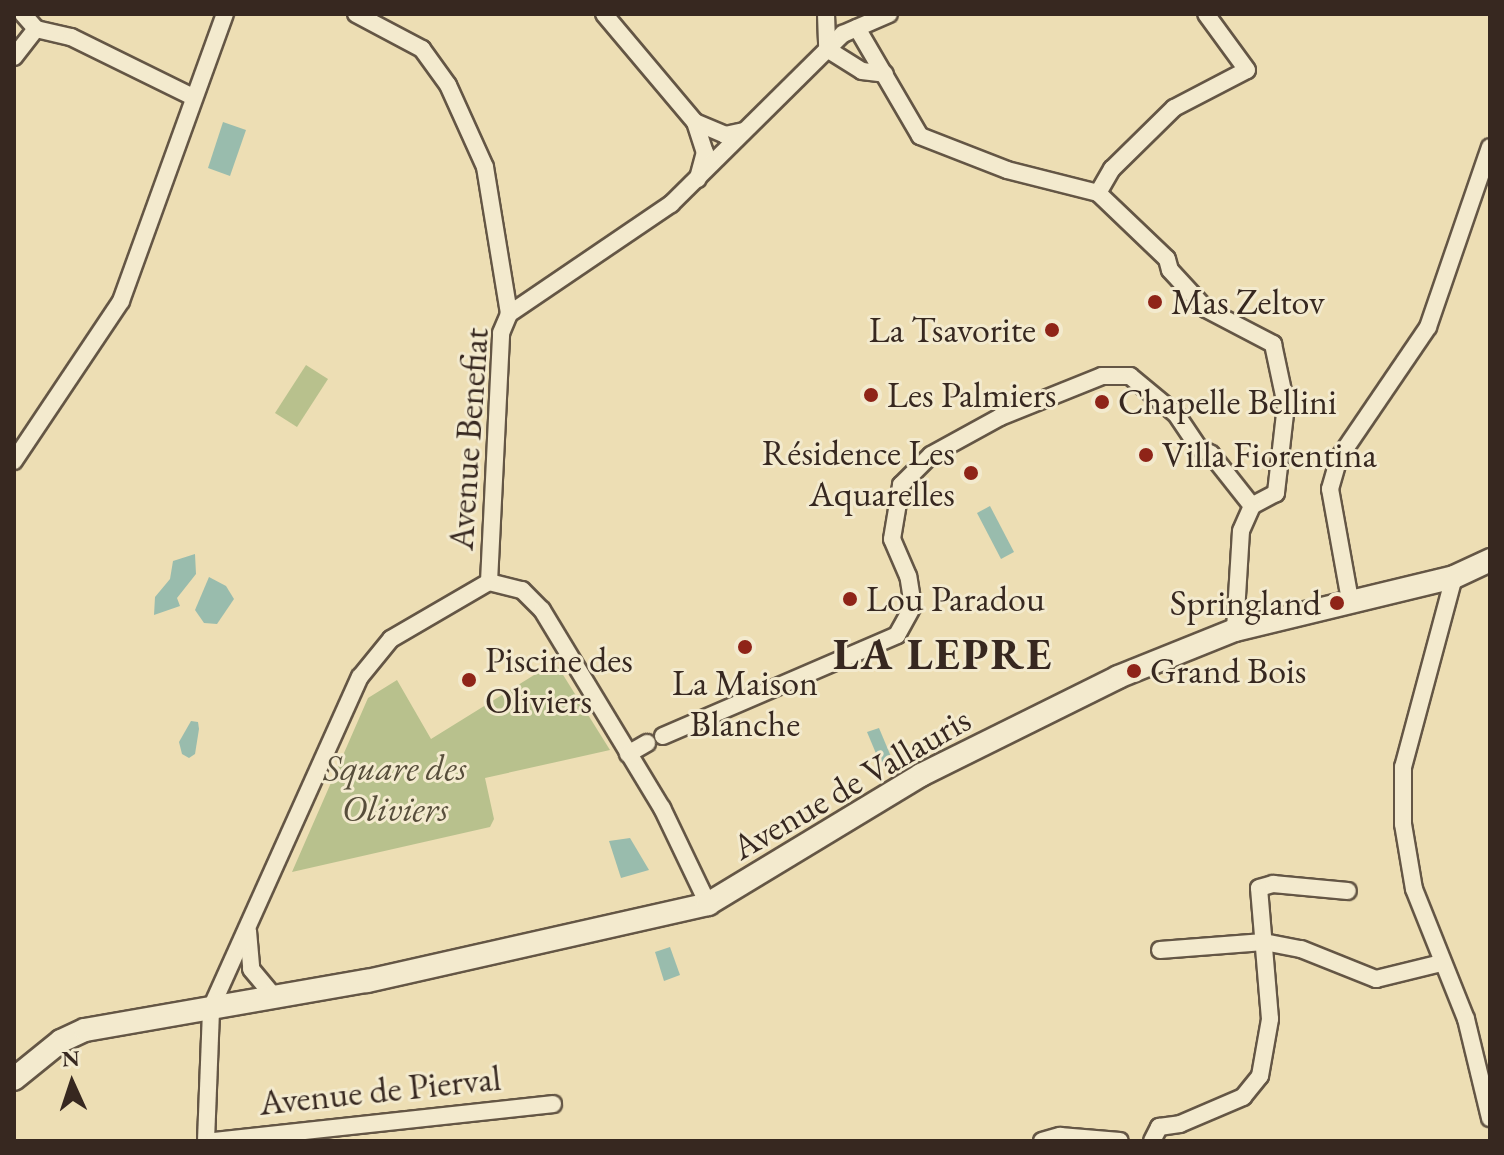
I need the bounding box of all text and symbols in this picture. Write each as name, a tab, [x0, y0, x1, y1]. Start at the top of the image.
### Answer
place label: Mas Zeltov	[1171, 280, 1325, 324]
marker: Mas Zeltov	[1146, 293, 1164, 311]
place label: La Tsavorite	[869, 308, 1036, 352]
marker: La Tsavorite	[1043, 321, 1061, 339]
street label: Avenue Benefiat	[439, 326, 497, 552]
place label: Les Palmiers	[887, 373, 1056, 417]
place label: Chapelle Bellini	[1118, 380, 1337, 424]
marker: Les Palmiers	[862, 386, 880, 404]
marker: Chapelle Bellini	[1093, 393, 1111, 411]
place label: Résidence Les Aquarelles	[762, 430, 955, 515]
place label: Villa Fiorentina	[1162, 433, 1377, 477]
marker: Villa Fiorentina	[1137, 446, 1155, 464]
marker: Résidence Les Aquarelles	[962, 464, 980, 482]
place label: Lou Paradou	[866, 577, 1045, 621]
place label: Springland	[1170, 581, 1321, 625]
marker: Lou Paradou	[841, 590, 859, 608]
marker: Springland	[1328, 594, 1346, 612]
district label: LA LEPRE	[833, 628, 1053, 680]
place label: Piscine des Oliviers	[485, 637, 633, 722]
marker: La Maison Blanche	[736, 638, 754, 656]
place label: Grand Bois	[1150, 649, 1306, 693]
place label: La Maison Blanche	[672, 660, 818, 745]
marker: Grand Bois	[1125, 662, 1143, 680]
marker: Piscine des Oliviers	[460, 671, 478, 689]
street label: Avenue de Vallauris	[724, 697, 978, 869]
park label: Square des Oliviers	[323, 745, 467, 830]
north arrow	[32, 1043, 112, 1123]
text: N	[61, 1044, 80, 1073]
street label: Avenue de Pierval	[257, 1056, 503, 1124]

